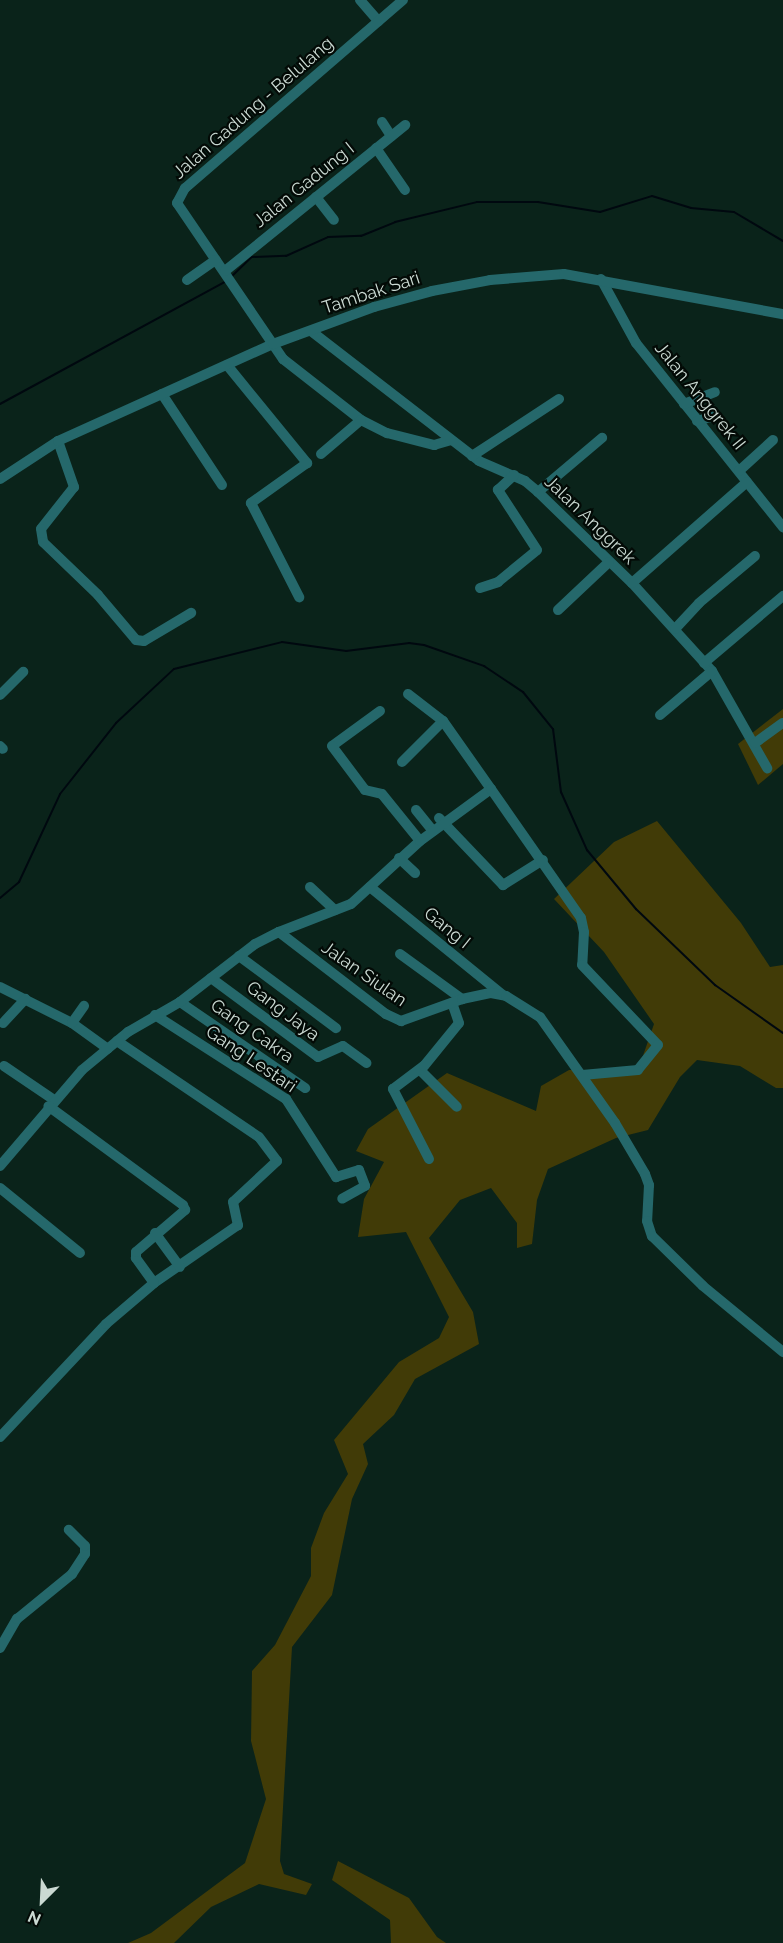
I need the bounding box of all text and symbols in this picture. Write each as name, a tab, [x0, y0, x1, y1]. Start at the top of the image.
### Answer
street label: Jalan Gadung - Belulang	[168, 32, 338, 184]
street label: Jalan Gadung I	[249, 138, 359, 232]
street label: Tambak Sari	[319, 267, 423, 319]
street label: Jalan Anggrek II	[650, 338, 750, 454]
street label: Jalan Anggrek	[540, 471, 640, 569]
street label: Gang I	[419, 903, 475, 953]
street label: Jalan Siulan	[317, 937, 411, 1011]
street label: Gang Jaya	[242, 976, 324, 1046]
street label: Gang Cakra	[206, 994, 298, 1068]
street label: Gang Lestari	[202, 1021, 300, 1097]
north arrow	[12, 1871, 72, 1931]
text: N	[25, 1907, 44, 1929]

